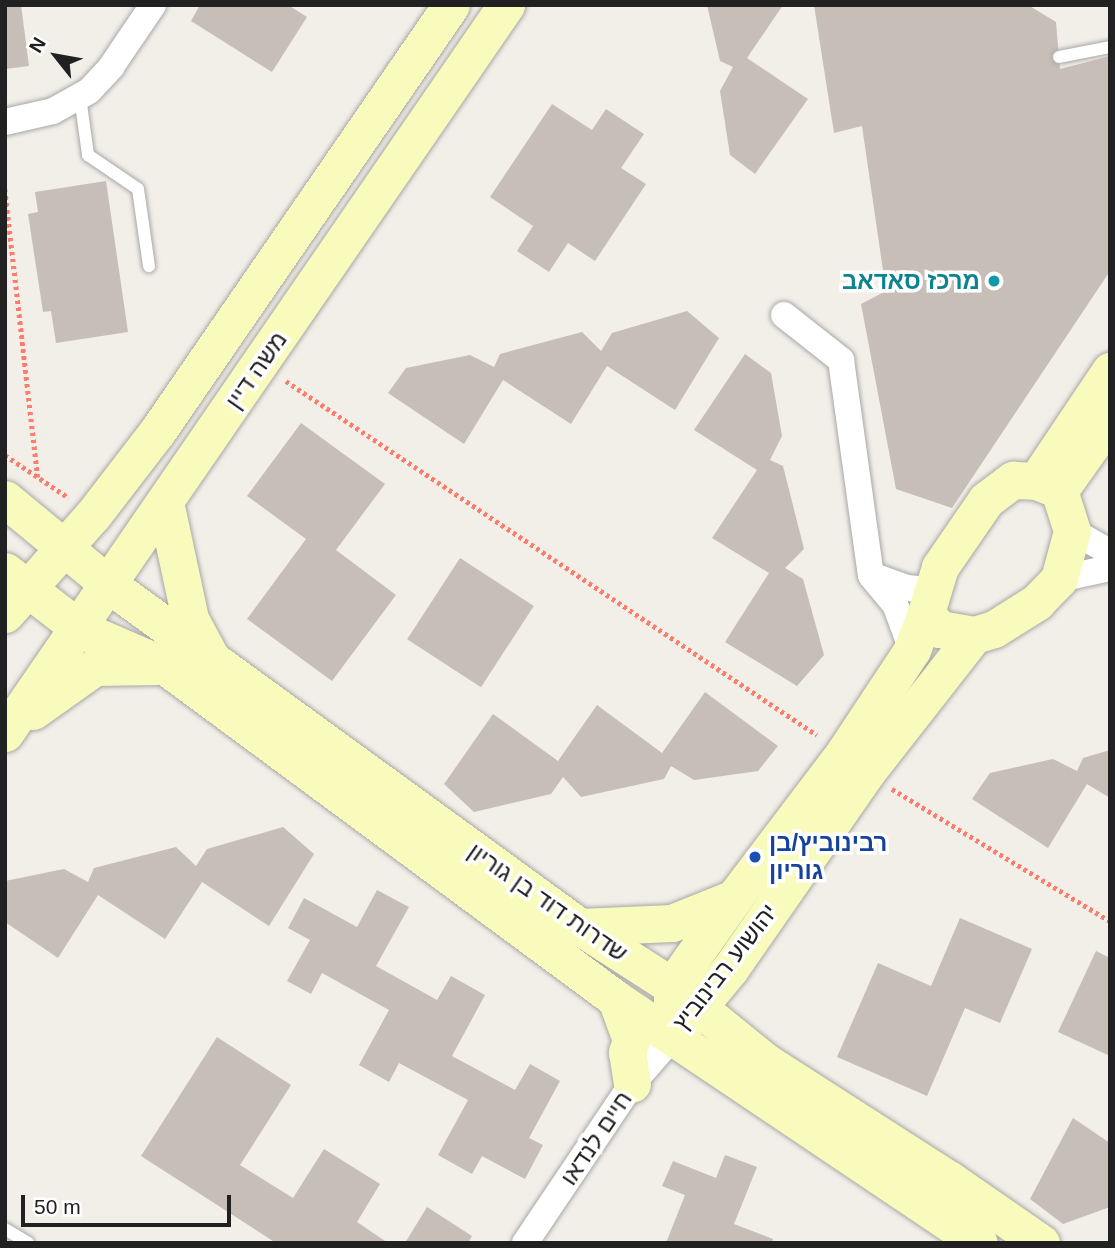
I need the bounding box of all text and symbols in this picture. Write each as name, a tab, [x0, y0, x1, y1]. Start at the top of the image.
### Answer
north arrow	[21, 21, 91, 91]
text: N	[25, 34, 50, 56]
place label: מרכז סאדאב	[842, 267, 980, 295]
marker: מרכז סאדאב	[986, 273, 1002, 289]
street label: משה דיין	[219, 326, 293, 414]
place label: רבינוביץ/בן גוריון	[769, 829, 887, 885]
street label: שדרות דוד בן גוריון	[463, 836, 633, 968]
marker: רבינוביץ/בן גוריון	[747, 849, 763, 865]
street label: יהושוע רבינוביץ	[667, 898, 783, 1036]
street label: חיים לנדאו	[554, 1085, 638, 1191]
scale bar	[24, 1182, 234, 1226]
text: 50 m	[34, 1195, 81, 1218]

